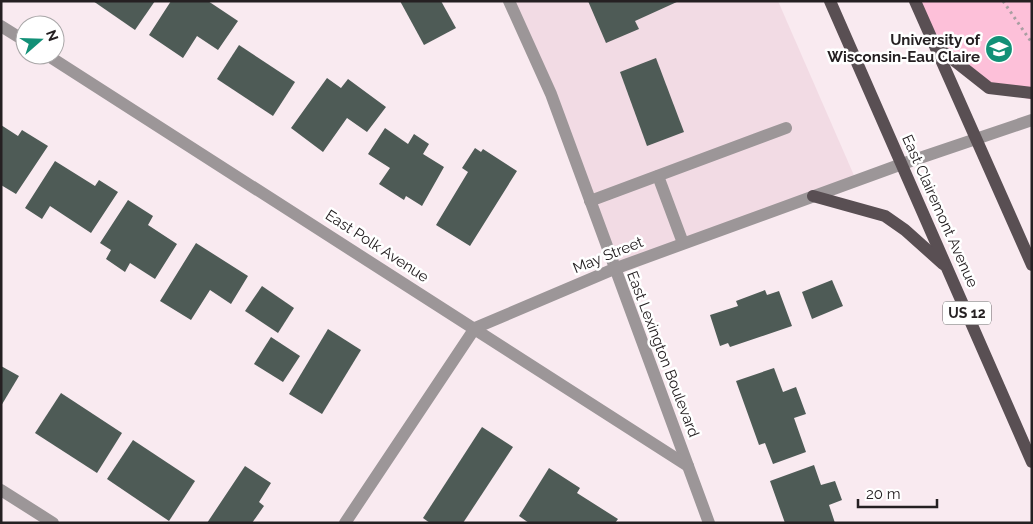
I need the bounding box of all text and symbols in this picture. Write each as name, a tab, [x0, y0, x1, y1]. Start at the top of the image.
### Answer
north arrow	[15, 15, 65, 65]
text: N	[43, 28, 62, 43]
place label: University of Wisconsin-Eau Claire	[827, 31, 980, 66]
school or university icon: University of Wisconsin-Eau Claire	[984, 34, 1014, 64]
street label: East Clairemont Avenue	[898, 132, 982, 290]
street label: East Polk Avenue	[322, 206, 432, 286]
street label: May Street	[570, 233, 646, 277]
street label: East Lexington Boulevard	[623, 268, 703, 440]
road number: US 12	[943, 302, 991, 324]
scale bar	[858, 476, 937, 508]
text: 20 m	[866, 485, 901, 503]

